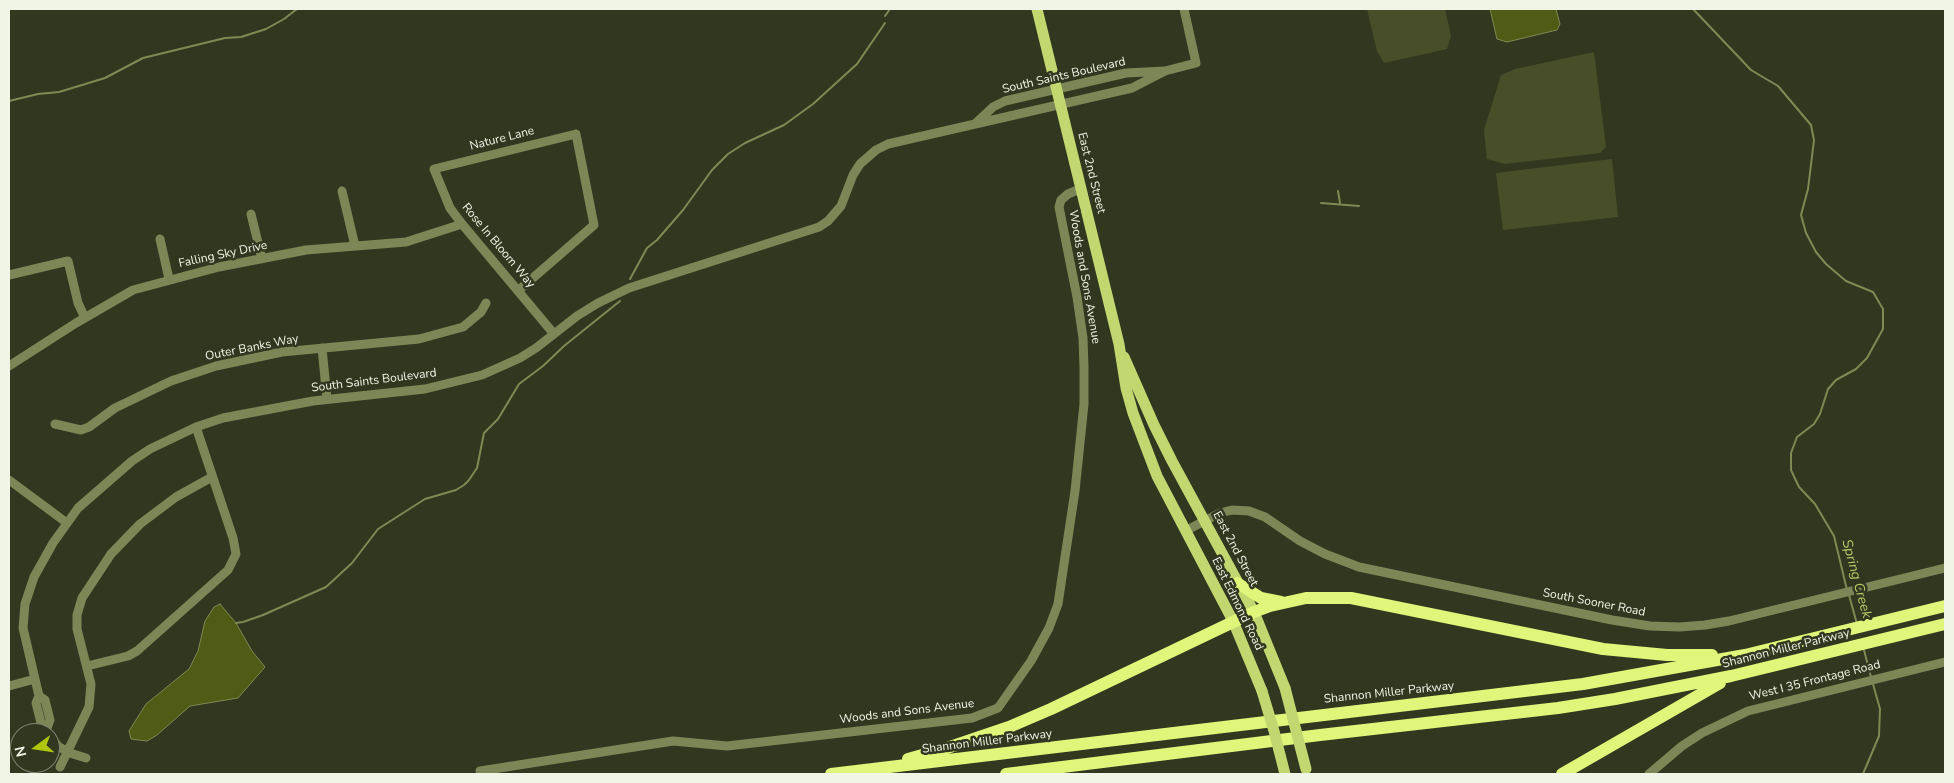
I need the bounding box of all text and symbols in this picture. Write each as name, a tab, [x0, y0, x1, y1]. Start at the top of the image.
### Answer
street label: South Saints Boulevard	[1001, 55, 1127, 97]
street label: Nature Lane	[468, 124, 536, 154]
street label: East 2nd Street	[1074, 131, 1108, 215]
street label: Rose In Bloom Way	[458, 201, 538, 291]
street label: Woods and Sons Avenue	[1065, 209, 1103, 345]
street label: Falling Sky Drive	[177, 239, 269, 271]
street label: Outer Banks Way	[204, 332, 300, 364]
street label: South Saints Boulevard	[310, 366, 438, 396]
street label: East 2nd Street	[1209, 509, 1261, 589]
water label: Spring Creek	[1837, 538, 1875, 620]
street label: East Edmond Road	[1208, 555, 1266, 653]
street label: South Sooner Road	[1542, 586, 1646, 620]
street label: Shannon Miller Parkway	[1721, 626, 1851, 672]
street label: West I 35 Frontage Road	[1748, 658, 1882, 704]
street label: Shannon Miller Parkway	[1323, 679, 1455, 707]
street label: Woods and Sons Avenue	[839, 697, 975, 727]
north arrow	[10, 723, 60, 773]
street label: Shannon Miller Parkway	[921, 727, 1053, 757]
text: N	[10, 744, 31, 759]

